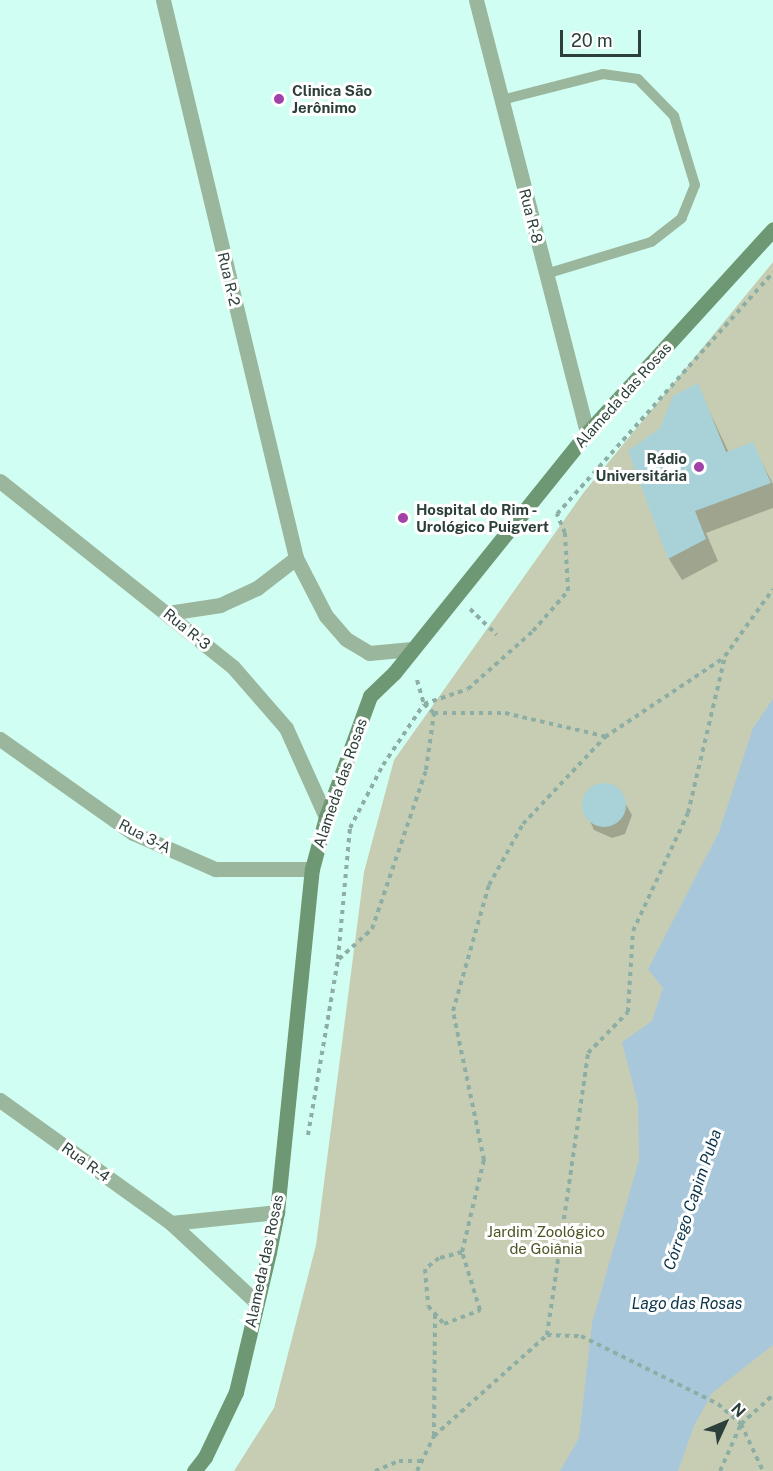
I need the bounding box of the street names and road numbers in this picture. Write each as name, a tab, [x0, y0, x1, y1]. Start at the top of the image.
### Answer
street label: Rua R-8	[516, 187, 546, 245]
street label: Rua R-2	[214, 250, 244, 308]
street label: Alameda das Rosas	[571, 338, 675, 452]
street label: Rua R-3	[160, 605, 214, 653]
street label: Alameda das Rosas	[309, 716, 371, 850]
street label: Rua 3-A	[116, 815, 174, 857]
street label: Rua R-4	[58, 1138, 114, 1186]
street label: Alameda das Rosas	[241, 1193, 287, 1329]

